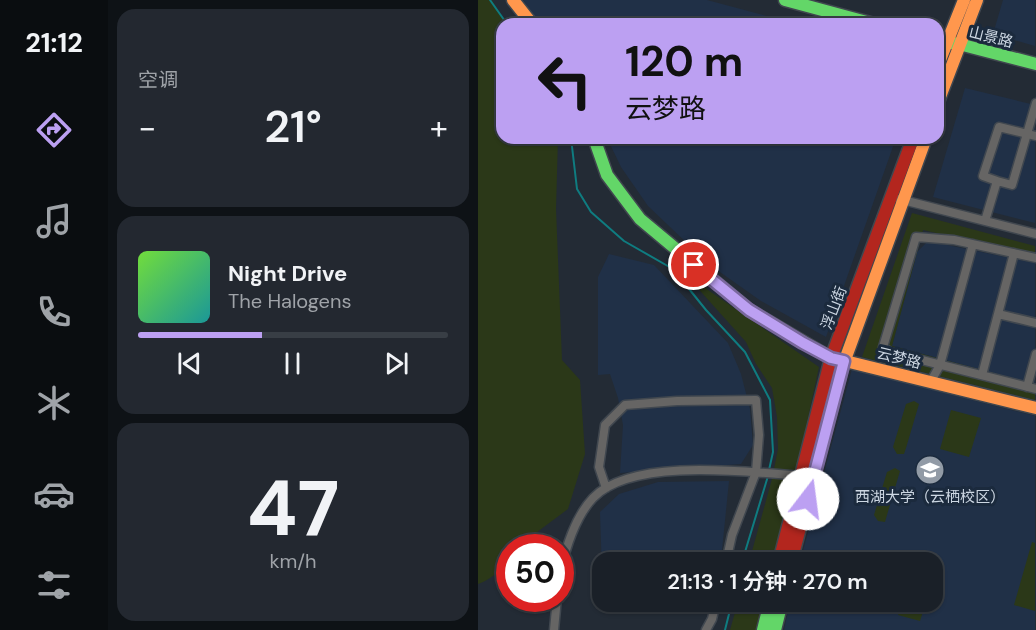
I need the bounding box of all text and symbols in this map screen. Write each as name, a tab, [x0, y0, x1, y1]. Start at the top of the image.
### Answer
street label: 山景路	[967, 22, 1015, 52]
text: 21:12	[25, 25, 83, 60]
text: 120 m	[625, 34, 743, 89]
icon: left	[526, 42, 604, 120]
text: 空调	[138, 67, 178, 93]
text: 云梦路	[625, 91, 706, 126]
text: 21°	[264, 97, 322, 156]
text: −	[138, 106, 156, 149]
text: +	[430, 106, 448, 149]
icon: directions	[33, 109, 75, 151]
icon: music	[33, 200, 75, 242]
pin	[668, 239, 719, 290]
icon: arrive	[677, 248, 710, 281]
text: Night Drive	[228, 259, 347, 288]
street label: 浮山街	[817, 283, 851, 333]
text: The Halogens	[228, 288, 351, 314]
icon: phone	[33, 291, 75, 333]
street label: 云梦路	[875, 343, 923, 373]
icon: previous	[173, 347, 206, 380]
icon: pause	[276, 347, 309, 380]
icon: next	[380, 347, 413, 380]
icon: climate	[33, 382, 75, 424]
school or university icon: 西湖大学（云栖校区）	[914, 454, 946, 486]
text: 47	[247, 458, 339, 559]
position arrow	[776, 467, 840, 531]
icon: car	[33, 473, 75, 515]
place label: 西湖大学（云栖校区）	[855, 487, 1005, 507]
speed limit sign: 50	[496, 534, 574, 612]
text: km/h	[269, 548, 317, 574]
icon: filters	[33, 564, 75, 606]
text: 21:13 · 1 分钟 · 270 m	[667, 567, 868, 596]

